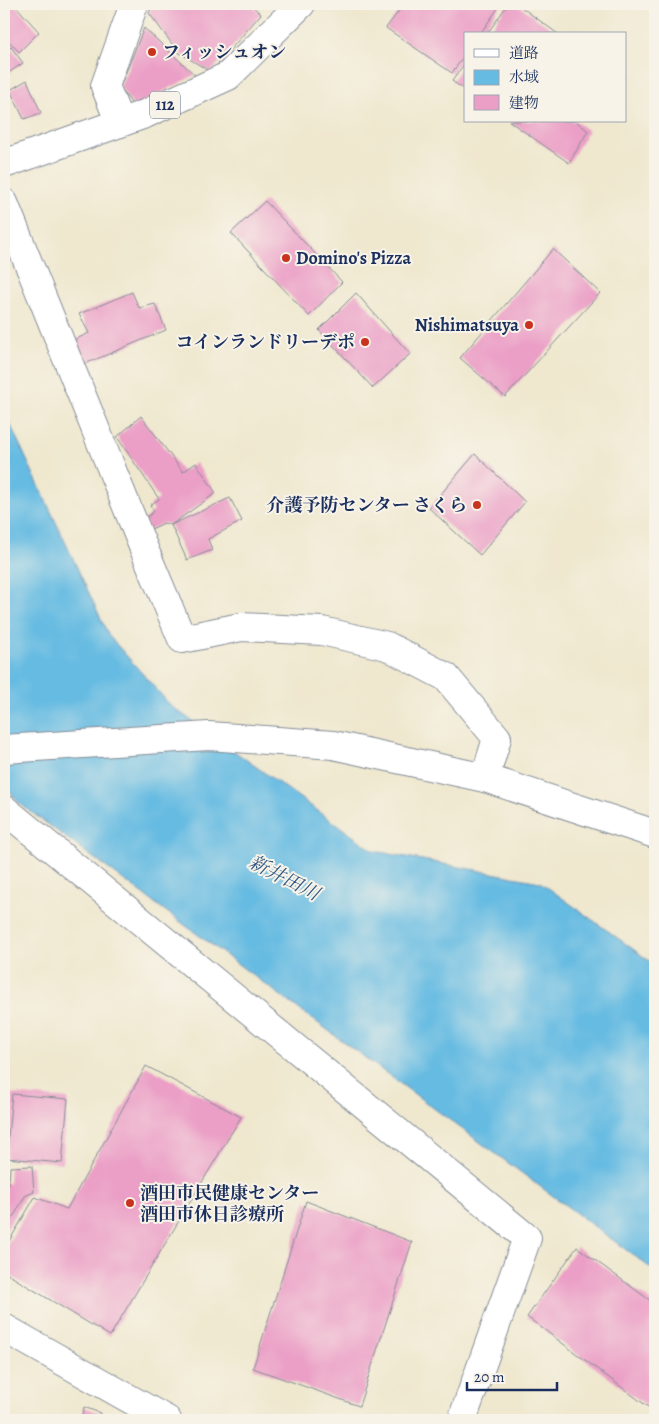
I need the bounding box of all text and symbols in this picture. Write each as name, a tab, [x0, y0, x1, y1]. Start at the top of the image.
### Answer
legend	[464, 32, 626, 122]
place label: フィッシュオン	[162, 40, 286, 64]
text: 道路	[509, 43, 539, 63]
marker: フィッシュオン	[146, 46, 158, 58]
text: 水域	[509, 67, 539, 87]
road number: 112	[150, 92, 180, 118]
text: 建物	[509, 93, 539, 113]
place label: Domino's Pizza	[296, 246, 411, 270]
marker: Domino's Pizza	[280, 252, 292, 264]
place label: Nishimatsuya	[415, 313, 519, 337]
marker: Nishimatsuya	[523, 319, 535, 331]
place label: コインランドリーデポ	[176, 330, 355, 354]
marker: コインランドリーデポ	[359, 336, 371, 348]
place label: 介護予防センター さくら	[267, 493, 467, 517]
marker: 介護予防センター さくら	[471, 499, 483, 511]
water label: 新井田川	[244, 849, 326, 908]
place label: 酒田市民健康センター 酒田市休日診療所	[140, 1181, 319, 1226]
marker: 酒田市民健康センター 酒田市休日診療所	[124, 1197, 136, 1209]
scale bar	[467, 1359, 556, 1391]
text: 20 m	[474, 1367, 505, 1387]

